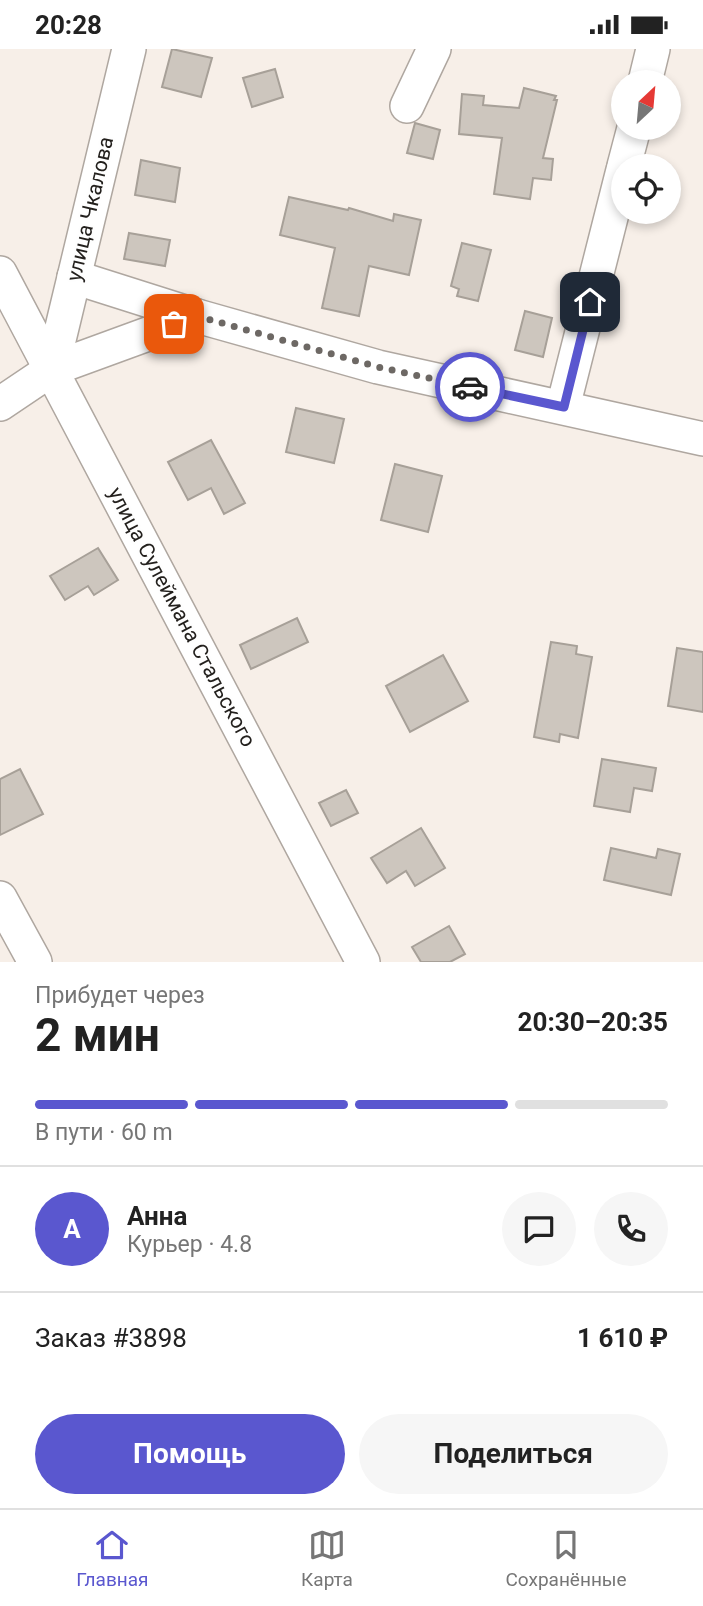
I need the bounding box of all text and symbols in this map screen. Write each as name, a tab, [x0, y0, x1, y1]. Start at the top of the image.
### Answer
text: 20:28	[35, 10, 102, 40]
north arrow	[611, 70, 681, 140]
map controls	[611, 70, 681, 224]
street label: улица Чкалова	[62, 134, 118, 284]
button: locate	[611, 154, 681, 224]
pin	[560, 272, 620, 332]
icon: home	[571, 283, 609, 321]
pin	[144, 294, 204, 354]
icon: bag	[155, 305, 193, 343]
courier	[435, 352, 505, 422]
icon: car	[451, 368, 489, 406]
street label: улица Сулеймана Стальского	[103, 483, 261, 751]
text: Прибудет через	[35, 982, 205, 1009]
text: 20:30–20:35	[518, 1007, 668, 1037]
text: 2 мин	[35, 1008, 160, 1062]
text: В пути · 60 m	[35, 1119, 173, 1146]
button: chat	[502, 1192, 576, 1266]
button: phone	[594, 1192, 668, 1266]
text: Анна	[127, 1201, 187, 1231]
text: А	[63, 1214, 81, 1244]
text: Курьер · 4.8	[127, 1231, 252, 1258]
text: Заказ #3898	[35, 1323, 187, 1353]
text: 1 610 ₽	[577, 1323, 668, 1353]
button: Помощь	[35, 1414, 345, 1494]
button: Поделиться	[359, 1414, 668, 1494]
tab: Главная	[76, 1526, 149, 1591]
tab: Карта	[301, 1526, 353, 1591]
tab: Сохранённые	[505, 1526, 627, 1591]

